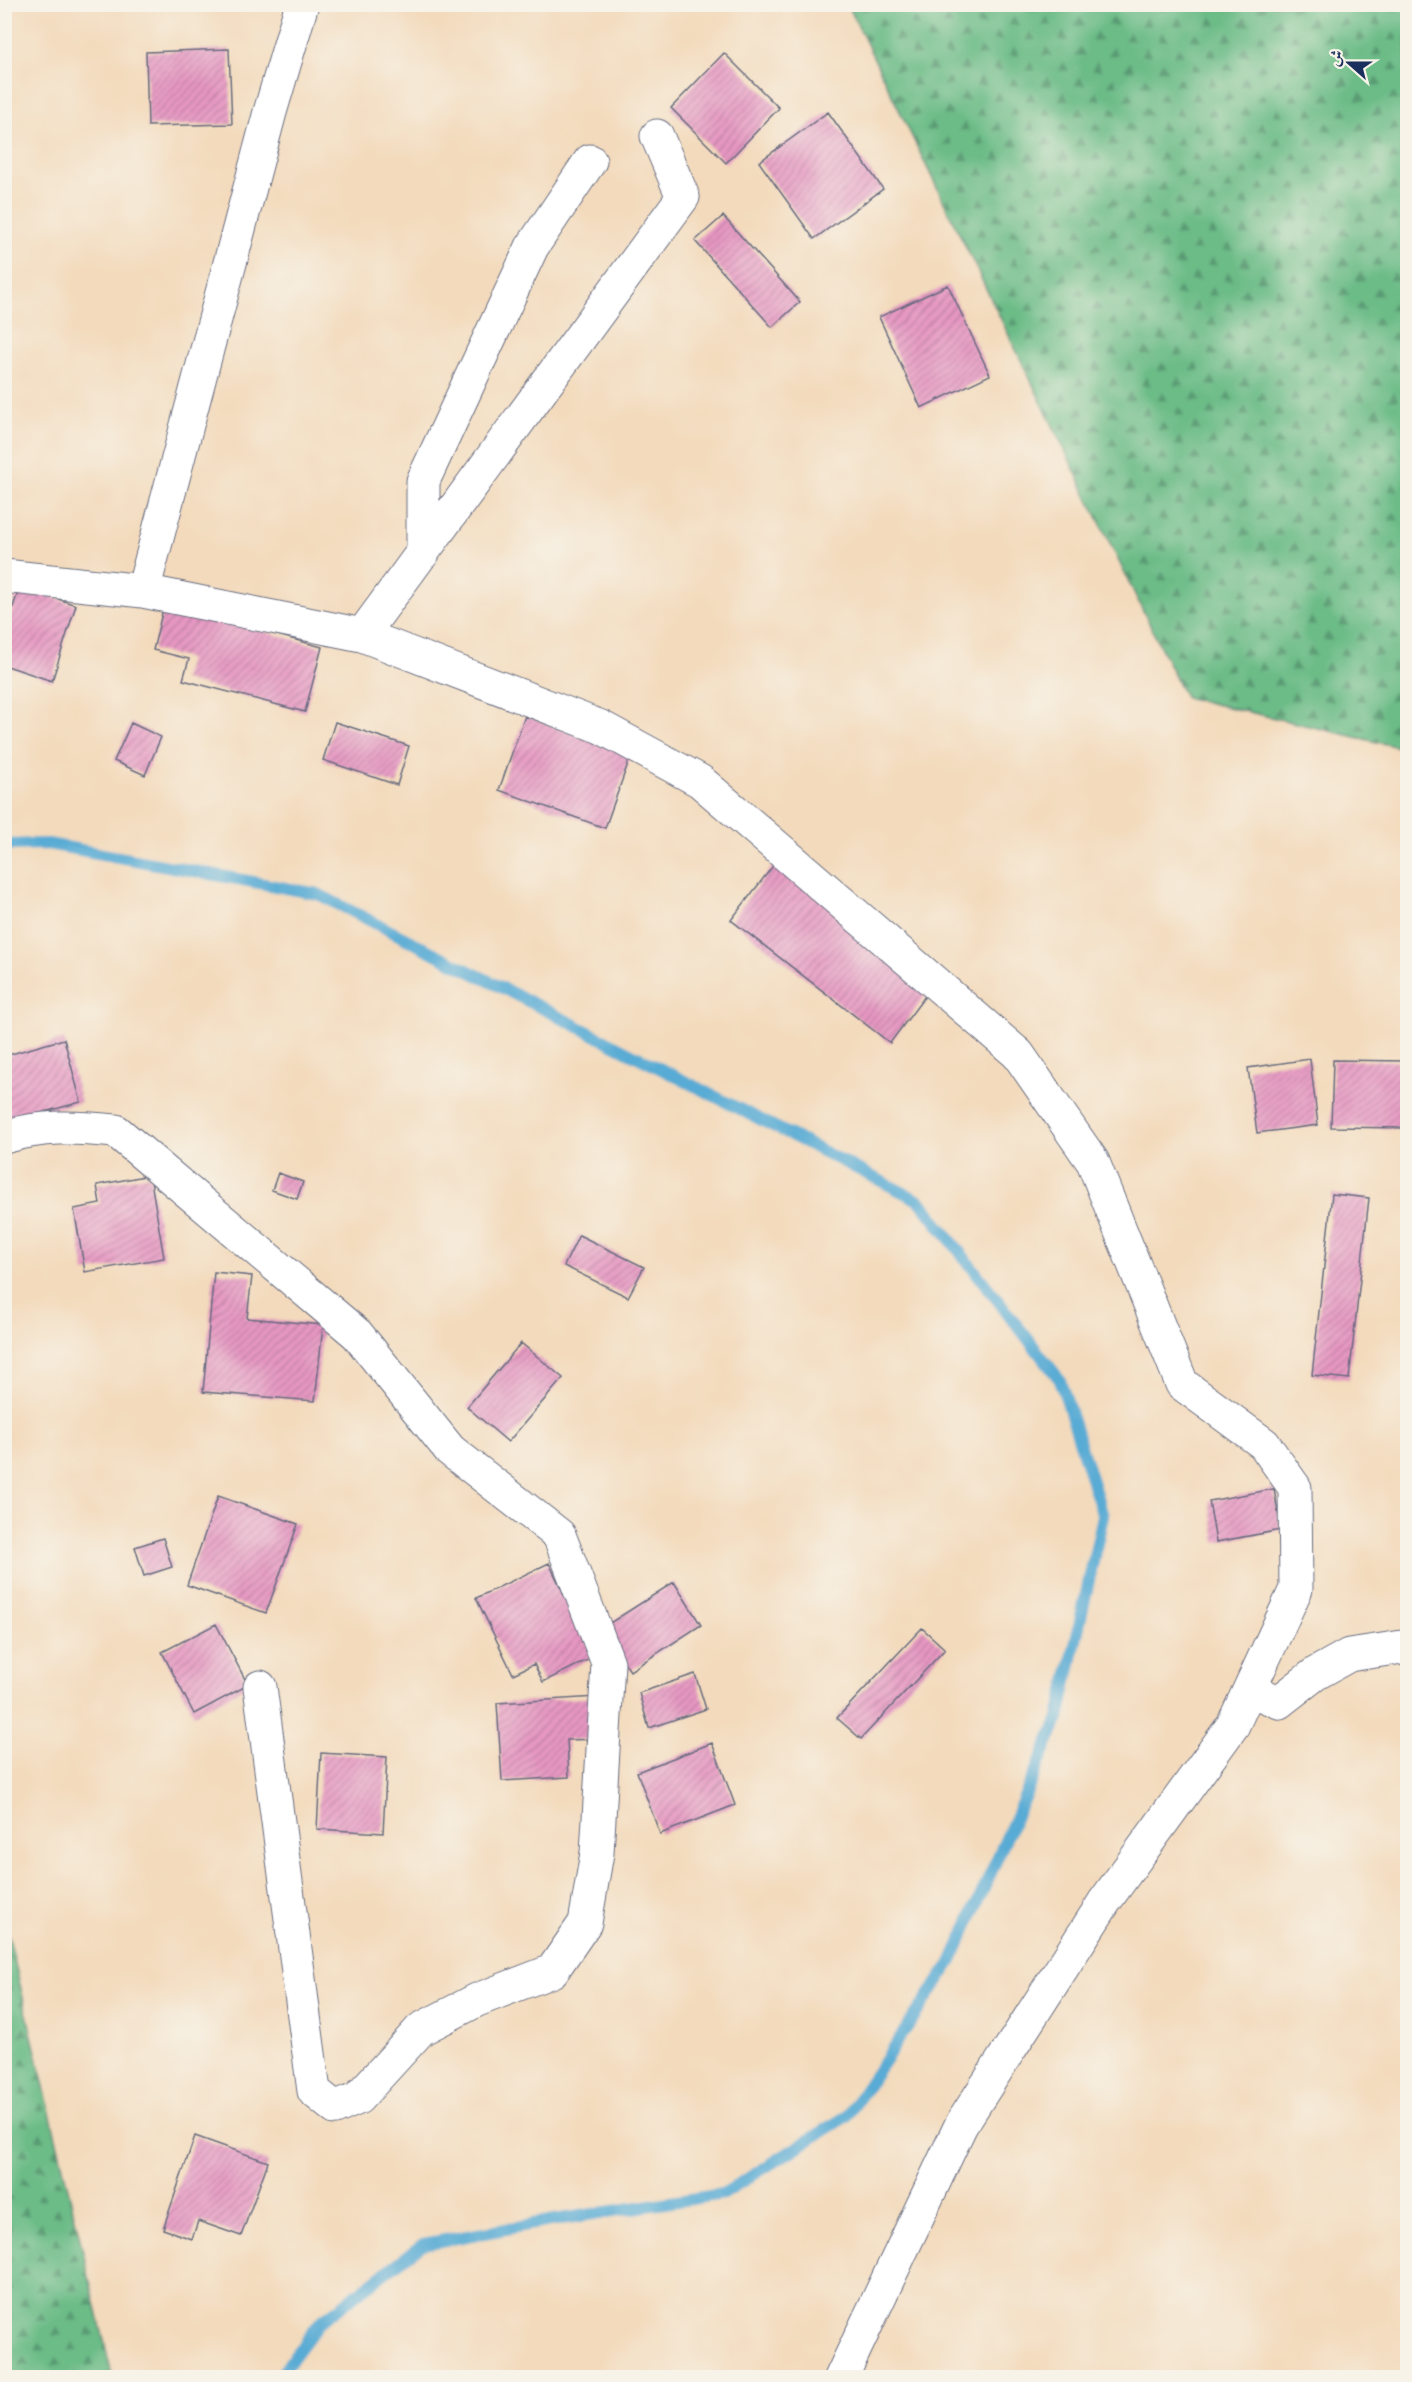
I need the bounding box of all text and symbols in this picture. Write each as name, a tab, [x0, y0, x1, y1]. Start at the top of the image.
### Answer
north arrow	[1319, 33, 1379, 93]
text: ش	[1323, 47, 1348, 69]

